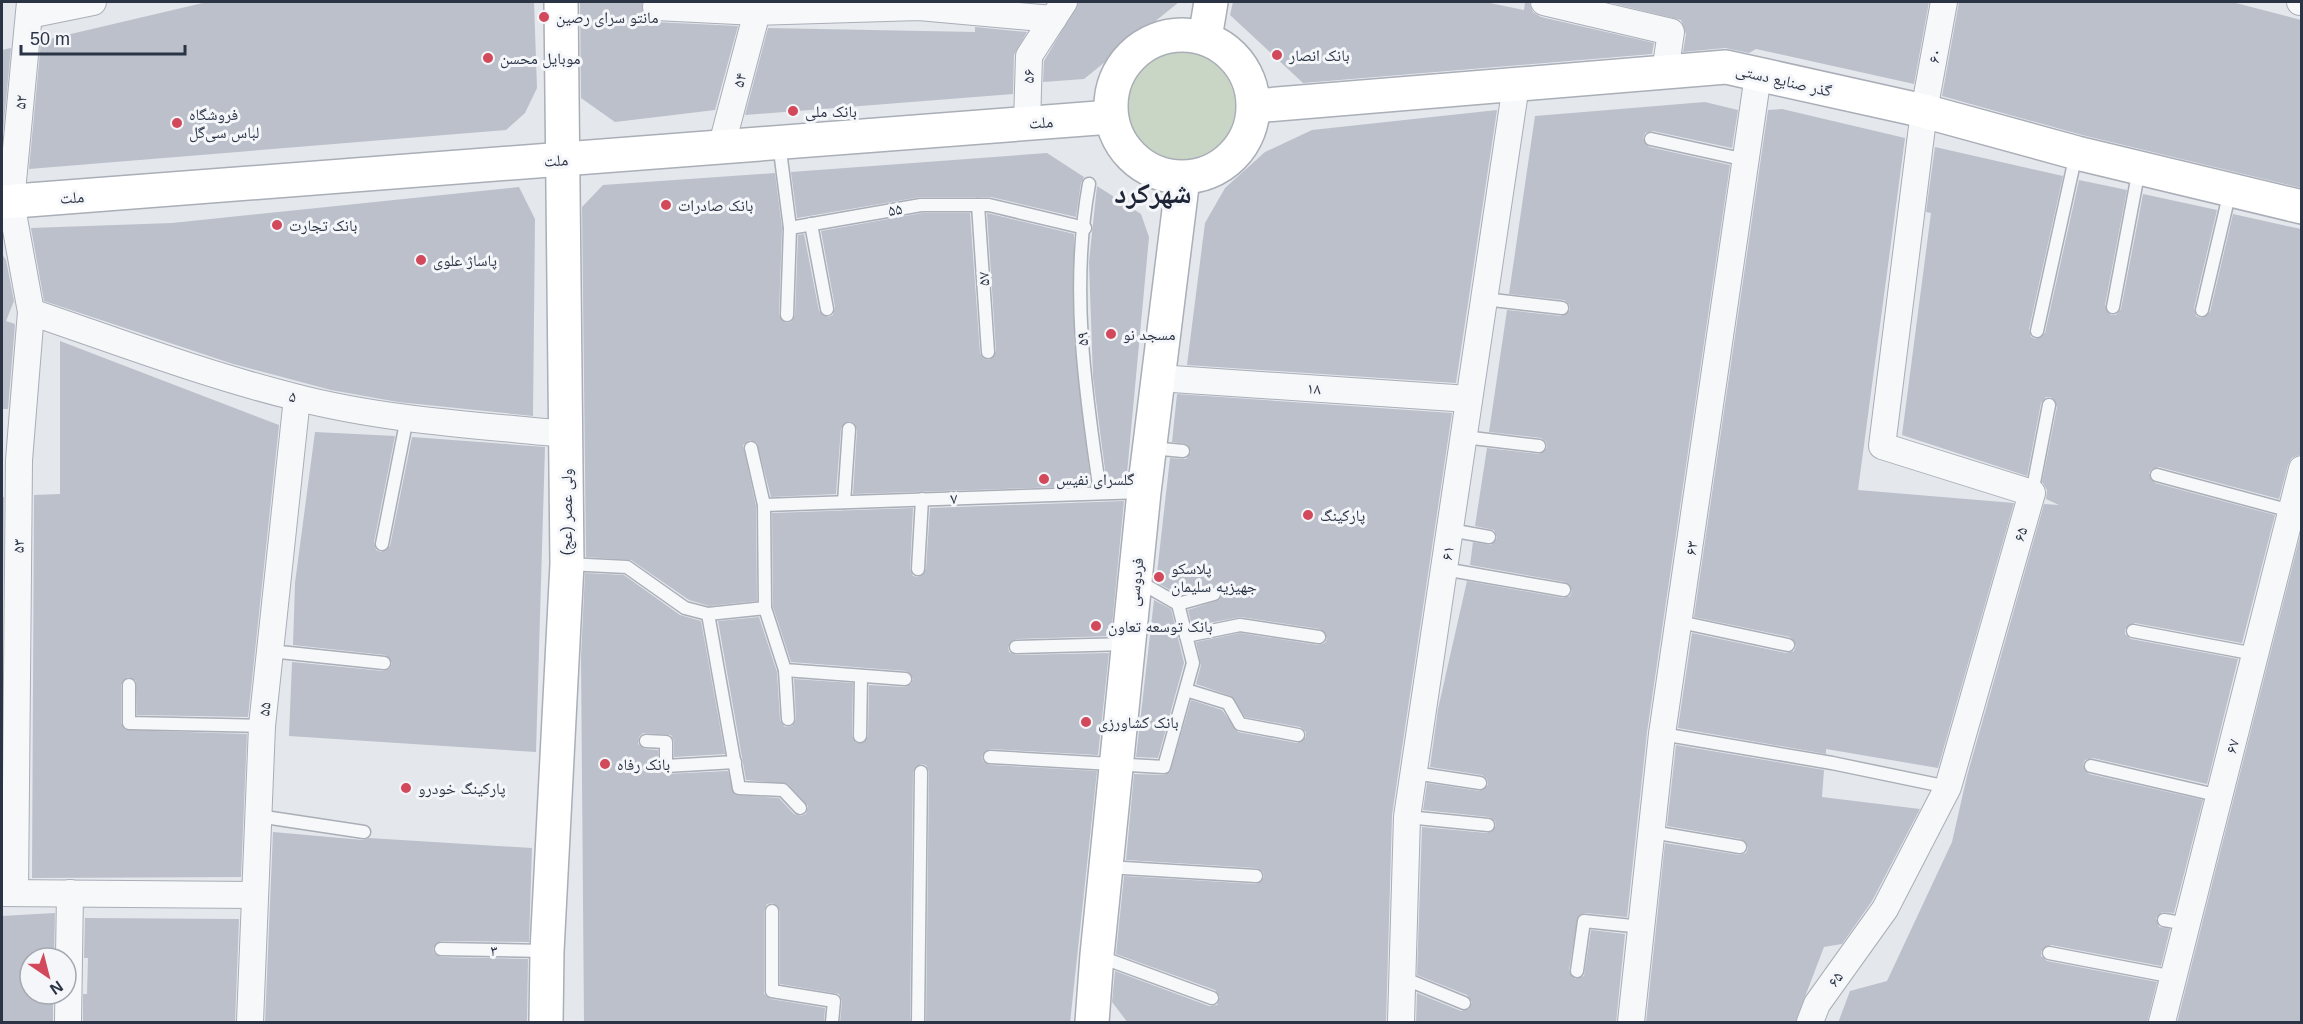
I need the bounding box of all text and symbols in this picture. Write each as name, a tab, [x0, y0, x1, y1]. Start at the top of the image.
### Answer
place label: مانتو سرای رصین	[556, 9, 658, 28]
marker: مانتو سرای رصین	[537, 10, 551, 24]
scale bar	[21, 18, 184, 56]
text: 50 m	[30, 29, 70, 49]
place label: بانک انصار	[1288, 47, 1350, 65]
marker: بانک انصار	[1270, 48, 1284, 62]
street label: ۶۰	[1925, 48, 1944, 65]
place label: موبایل محسن	[500, 50, 581, 69]
marker: موبایل محسن	[481, 51, 495, 65]
street label: گذر صنایع دستی	[1734, 61, 1834, 102]
street label: ۵۶	[1020, 69, 1037, 83]
street label: ۵۴	[729, 71, 750, 89]
street label: ۵۲	[11, 94, 30, 110]
place label: بانک ملی	[805, 103, 857, 122]
marker: بانک ملی	[786, 104, 800, 118]
place label: فروشگاه لباس سی‌گل	[189, 106, 259, 143]
street label: ملت	[1028, 113, 1054, 132]
marker: فروشگاه لباس سی‌گل	[170, 116, 184, 130]
street label: ملت	[543, 151, 569, 170]
district label: شهرکرد	[1114, 178, 1192, 209]
street label: ملت	[59, 188, 85, 207]
place label: بانک صادرات	[678, 197, 753, 215]
marker: بانک صادرات	[659, 198, 673, 212]
street label: ۵۵	[887, 200, 904, 219]
place label: بانک تجارت	[289, 217, 357, 235]
marker: بانک تجارت	[270, 218, 284, 232]
place label: پاساژ علوی	[433, 252, 497, 271]
marker: پاساژ علوی	[414, 253, 428, 267]
street label: ۵۷	[975, 271, 992, 287]
place label: مسجد نو	[1123, 326, 1175, 344]
marker: مسجد نو	[1104, 327, 1118, 341]
street label: ۵۹	[1074, 331, 1091, 347]
street label: ۱۸	[1306, 380, 1322, 397]
street label: ۵	[287, 387, 298, 406]
street label: ولی عصر (عج)	[558, 468, 577, 556]
place label: گلسرای نفیس	[1056, 471, 1135, 490]
marker: گلسرای نفیس	[1037, 472, 1051, 486]
street label: ۷	[950, 490, 958, 507]
place label: پارکینگ	[1320, 507, 1365, 525]
marker: پارکینگ	[1301, 508, 1315, 522]
street label: ۶۵	[2010, 525, 2031, 543]
street label: ۵۳	[10, 539, 27, 553]
street label: ۶۳	[1682, 540, 1701, 556]
street label: ۶۱	[1438, 545, 1457, 561]
street label: فردوسی	[1124, 557, 1148, 607]
place label: پلاسکو جهیزیه سلیمان	[1171, 560, 1257, 597]
marker: پلاسکو جهیزیه سلیمان	[1152, 570, 1166, 584]
place label: بانک توسعه تعاون	[1108, 618, 1213, 637]
marker: بانک توسعه تعاون	[1089, 619, 1103, 633]
street label: ۵۵	[255, 701, 274, 717]
place label: بانک کشاورزی	[1098, 714, 1179, 733]
marker: بانک کشاورزی	[1079, 715, 1093, 729]
street label: ۶۷	[2222, 737, 2242, 755]
place label: بانک رفاه	[617, 756, 670, 774]
marker: بانک رفاه	[598, 757, 612, 771]
place label: پارکینگ خودرو	[418, 780, 506, 798]
marker: پارکینگ خودرو	[399, 781, 413, 795]
street label: ۳	[490, 942, 498, 959]
north arrow	[18, 946, 78, 1006]
street label: ۶۵	[1824, 968, 1847, 990]
text: N	[47, 978, 66, 998]

